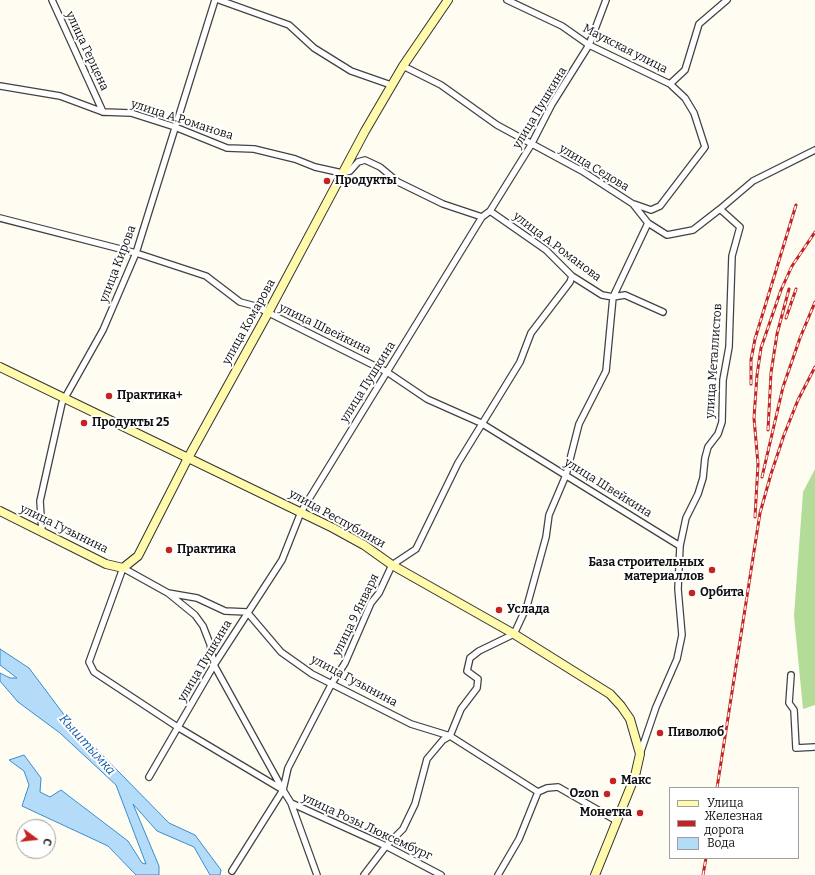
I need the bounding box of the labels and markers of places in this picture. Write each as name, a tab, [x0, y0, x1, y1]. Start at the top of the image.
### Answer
place label: Продукты	[335, 174, 397, 188]
marker: Продукты	[322, 176, 332, 186]
place label: Практика+	[117, 389, 182, 403]
marker: Практика+	[104, 391, 114, 401]
place label: Продукты 25	[92, 416, 169, 430]
marker: Продукты 25	[79, 418, 89, 428]
place label: Практика	[177, 543, 236, 557]
marker: Практика	[164, 545, 174, 555]
place label: База cтроительных материаллов	[588, 556, 704, 584]
marker: База cтроительных материаллов	[707, 565, 717, 575]
place label: Орбита	[700, 586, 744, 600]
marker: Орбита	[687, 588, 697, 598]
place label: Услада	[507, 603, 550, 617]
marker: Услада	[494, 605, 504, 615]
place label: Пиволюб	[668, 726, 724, 740]
marker: Пиволюб	[655, 728, 665, 738]
place label: Макс	[621, 774, 651, 788]
marker: Макс	[608, 776, 618, 786]
place label: Ozon	[570, 787, 599, 801]
marker: Ozon	[602, 789, 612, 799]
place label: Монетка	[580, 806, 632, 820]
marker: Монетка	[635, 808, 645, 818]

